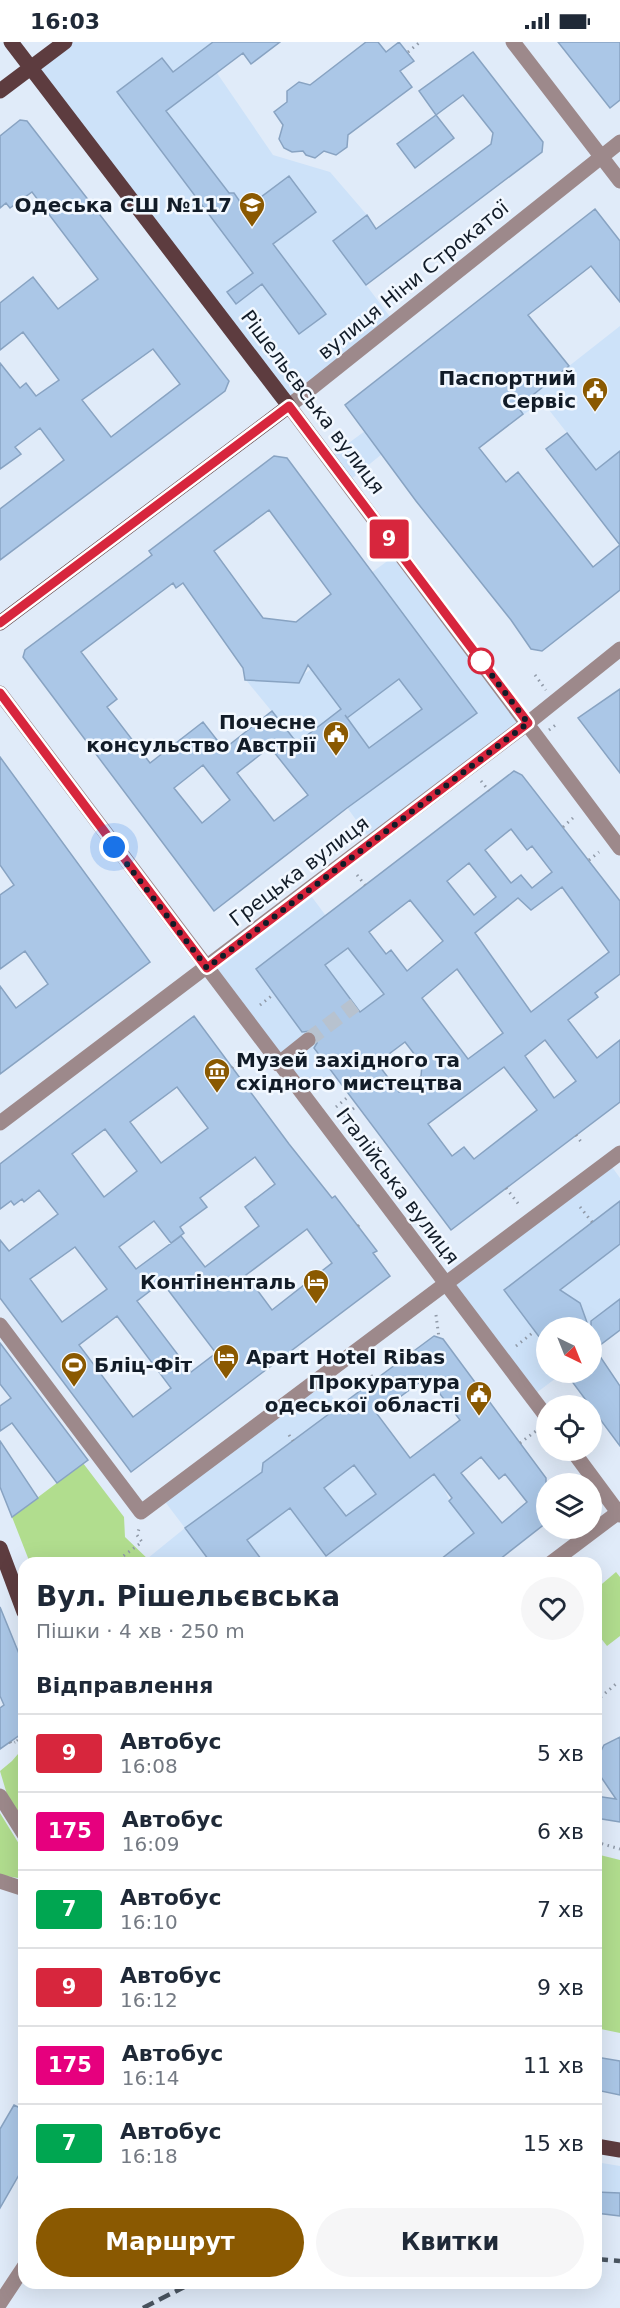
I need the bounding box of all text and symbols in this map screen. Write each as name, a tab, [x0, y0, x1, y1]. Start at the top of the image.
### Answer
text: 16:03	[30, 9, 100, 34]
school or university icon: Одеська СШ №117	[237, 190, 267, 228]
place label: Одеська СШ №117	[15, 193, 232, 217]
street label: вулиця Ніни Строкатої	[313, 195, 514, 364]
street label: Рішельєвська вулиця	[236, 305, 390, 499]
place label: Паспортний Сервіс	[439, 366, 576, 413]
public building icon: Паспортний Сервіс	[580, 375, 610, 413]
line badge: 9	[370, 520, 408, 558]
text: 9	[382, 527, 396, 551]
unlabelled marker	[468, 648, 494, 674]
place label: Почесне консульство Австрії	[86, 710, 316, 757]
public building icon: Почесне консульство Австрії	[321, 719, 351, 757]
street label: Грецька вулиця	[225, 811, 373, 931]
your location	[99, 832, 129, 862]
place label: Музей західного та східного мистецтва	[236, 1048, 462, 1095]
museum icon: Музей західного та східного мистецтва	[202, 1056, 232, 1094]
street label: Італійська вулиця	[331, 1103, 465, 1269]
hotel icon: Контіненталь	[301, 1267, 331, 1305]
place label: Контіненталь	[140, 1270, 296, 1294]
north arrow	[536, 1317, 602, 1383]
map controls	[536, 1317, 602, 1539]
hotel icon: Apart Hotel Ribas	[211, 1342, 241, 1380]
place label: Apart Hotel Ribas	[246, 1345, 445, 1369]
sports icon: Бліц-Фіт	[59, 1350, 89, 1388]
place label: Бліц-Фіт	[94, 1353, 193, 1377]
place label: Прокуратура одеської області	[265, 1370, 460, 1417]
public building icon: Прокуратура одеської області	[464, 1379, 494, 1417]
button: locate	[536, 1395, 602, 1461]
button: layers	[536, 1473, 602, 1539]
button: heart	[521, 1577, 584, 1640]
text: Вул. Рішельєвська	[36, 1580, 340, 1613]
text: Пішки · 4 хв · 250 m	[36, 1619, 245, 1643]
text: Відправлення	[36, 1673, 213, 1698]
text: Автобус	[120, 1729, 222, 1754]
text: 9	[62, 1741, 76, 1765]
text: 5 хв	[537, 1741, 584, 1766]
text: 16:08	[120, 1754, 178, 1778]
text: Автобус	[122, 1807, 223, 1832]
text: 175	[48, 1819, 92, 1843]
text: 6 хв	[537, 1819, 584, 1844]
text: 16:09	[122, 1832, 179, 1856]
text: Автобус	[120, 1885, 222, 1910]
text: 7	[62, 1897, 76, 1921]
text: 7 хв	[537, 1897, 584, 1922]
text: 16:10	[120, 1910, 178, 1934]
text: Автобус	[120, 1963, 222, 1988]
text: 9	[62, 1975, 76, 1999]
text: 9 хв	[537, 1975, 584, 2000]
text: 16:12	[120, 1988, 178, 2012]
text: Автобус	[122, 2041, 223, 2066]
text: 175	[48, 2053, 92, 2077]
text: 11 хв	[523, 2053, 584, 2078]
text: 16:14	[122, 2066, 179, 2090]
text: Автобус	[120, 2119, 222, 2144]
text: 7	[62, 2131, 76, 2155]
text: 15 хв	[523, 2131, 584, 2156]
text: 16:18	[120, 2144, 178, 2168]
button: Маршрут	[36, 2208, 304, 2277]
button: Квитки	[316, 2208, 584, 2277]

